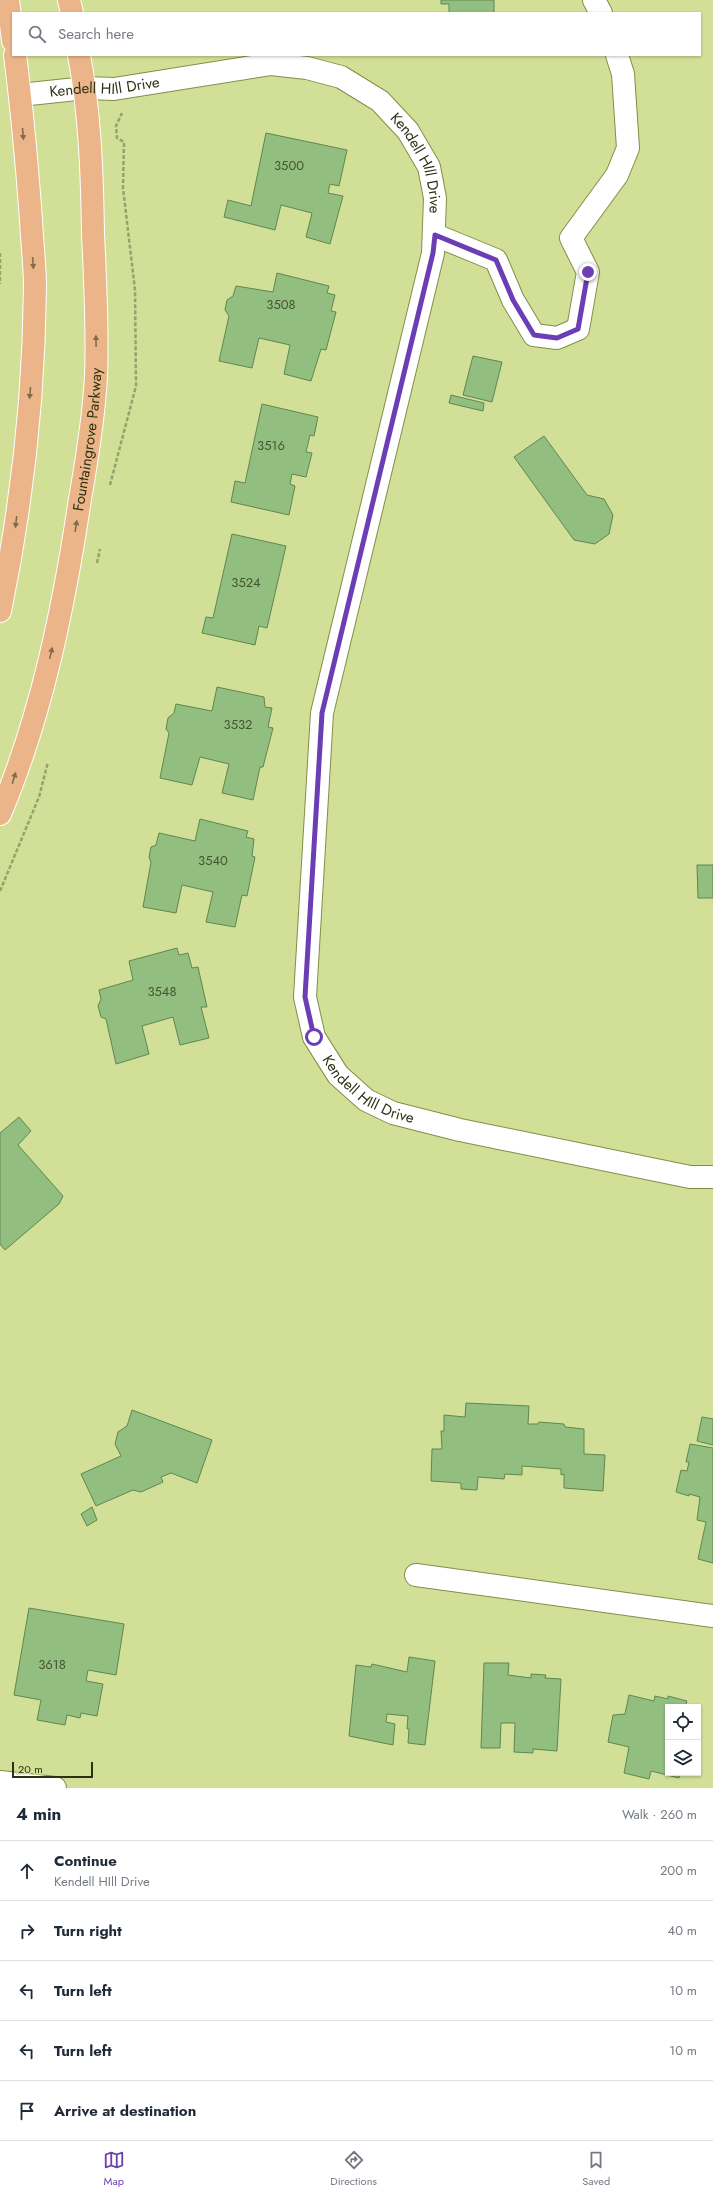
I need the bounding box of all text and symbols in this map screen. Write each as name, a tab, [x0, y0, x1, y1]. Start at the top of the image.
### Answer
search box	[12, 12, 701, 56]
icon: search	[26, 23, 48, 45]
text: Search here	[58, 23, 134, 45]
street label: Kendell HIll Drive	[48, 71, 161, 103]
street label: Kendell HIll Drive	[385, 107, 446, 214]
one-way arrow	[20, 128, 27, 140]
house number: 3500	[274, 156, 304, 175]
one-way arrow	[30, 257, 37, 269]
route end	[579, 263, 597, 281]
house number: 3508	[266, 295, 296, 314]
one-way arrow	[92, 335, 99, 347]
street label: Fountaingrove Parkway	[67, 367, 107, 513]
one-way arrow	[26, 387, 33, 399]
house number: 3516	[257, 436, 285, 455]
one-way arrow	[13, 516, 19, 528]
one-way arrow	[73, 520, 79, 532]
house number: 3524	[231, 573, 261, 592]
one-way arrow	[48, 647, 54, 659]
house number: 3532	[224, 715, 252, 734]
one-way arrow	[11, 772, 17, 784]
house number: 3540	[198, 851, 228, 870]
house number: 3548	[147, 982, 177, 1001]
route start	[305, 1028, 323, 1046]
street label: Kendell HIll Drive	[317, 1051, 417, 1129]
house number: 3618	[38, 1655, 66, 1674]
map controls	[665, 1704, 701, 1776]
button: locate	[665, 1704, 701, 1740]
button: layers	[665, 1740, 701, 1776]
scale bar	[12, 1760, 93, 1779]
text: 20 m	[18, 1761, 43, 1777]
text: 4 min	[16, 1802, 61, 1826]
text: Walk · 260 m	[622, 1805, 697, 1824]
text: Continue	[54, 1850, 117, 1872]
icon: ahead	[16, 1860, 38, 1882]
text: 200 m	[660, 1861, 697, 1880]
text: Kendell HIll Drive	[54, 1872, 150, 1891]
icon: right	[16, 1920, 38, 1942]
text: Turn right	[54, 1920, 122, 1942]
text: 40 m	[668, 1921, 697, 1940]
icon: left	[16, 1980, 38, 2002]
text: Turn left	[54, 1980, 112, 2002]
text: 10 m	[669, 1981, 697, 2000]
icon: left	[16, 2040, 38, 2062]
text: Turn left	[54, 2040, 112, 2062]
text: 10 m	[669, 2041, 697, 2060]
icon: arrive	[16, 2100, 38, 2122]
text: Arrive at destination	[54, 2100, 196, 2122]
tab: Map	[103, 2149, 125, 2189]
tab: Directions	[330, 2149, 377, 2189]
tab: Saved	[582, 2149, 610, 2189]

